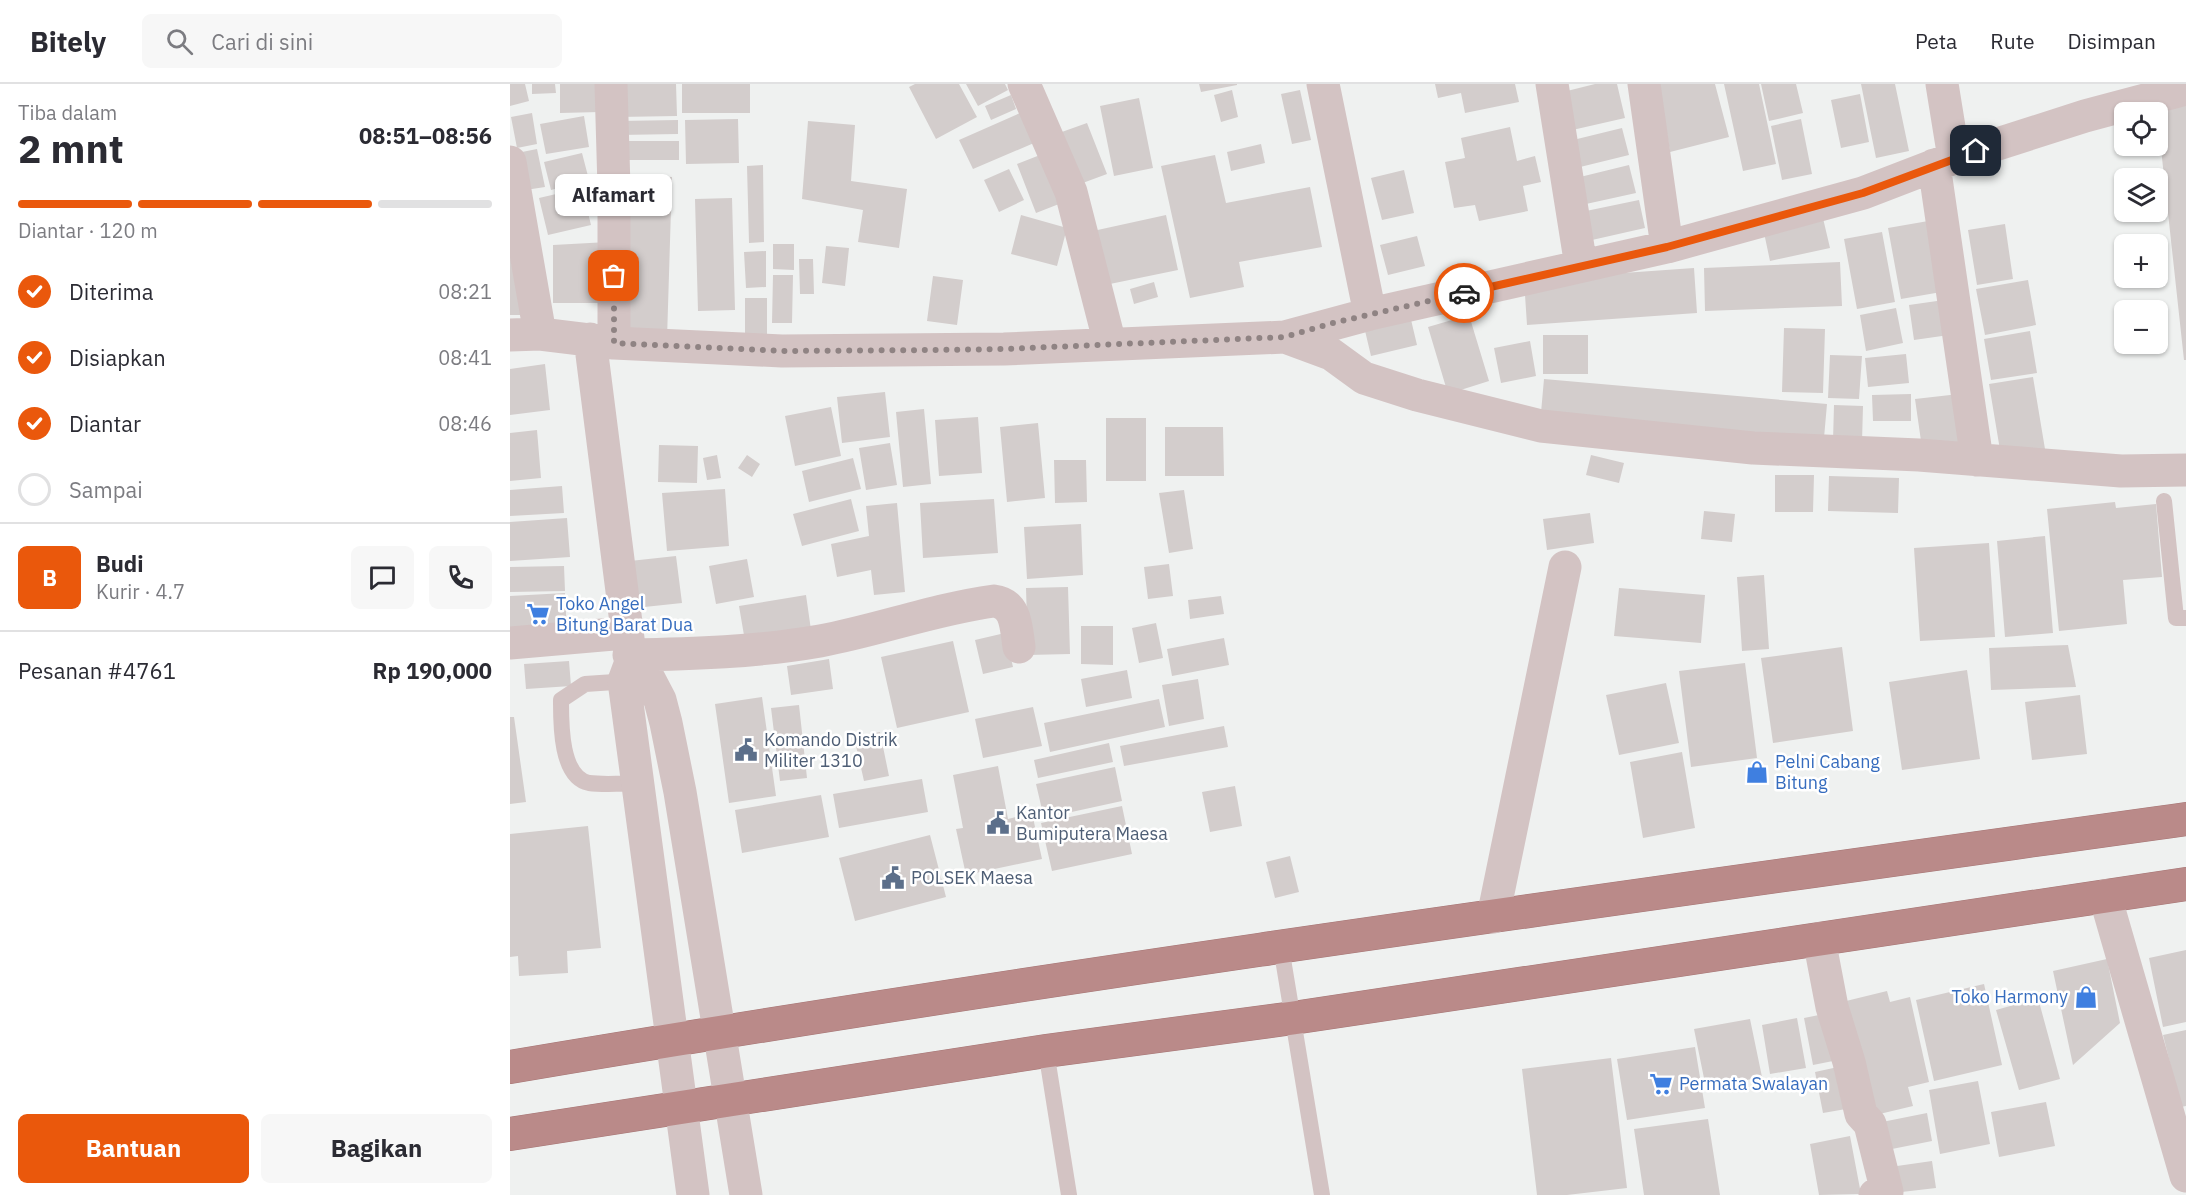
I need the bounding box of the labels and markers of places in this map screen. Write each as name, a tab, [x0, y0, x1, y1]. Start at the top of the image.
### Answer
pin	[1950, 125, 2001, 176]
callout: Alfamart	[555, 174, 672, 216]
pin	[588, 250, 639, 301]
place label: Toko Angel Bitung Barat Dua	[556, 592, 693, 636]
supermarket icon: Toko Angel Bitung Barat Dua	[525, 601, 551, 627]
place label: Komando Distrik Militer 1310	[764, 728, 898, 772]
public building icon: Komando Distrik Militer 1310	[733, 737, 759, 763]
place label: Pelni Cabang Bitung	[1775, 750, 1880, 794]
shop icon: Pelni Cabang Bitung	[1744, 759, 1770, 785]
place label: Kantor Bumiputera Maesa	[1016, 801, 1168, 845]
public building icon: Kantor Bumiputera Maesa	[985, 810, 1011, 836]
public building icon: POLSEK Maesa	[880, 865, 906, 891]
place label: POLSEK Maesa	[911, 866, 1033, 889]
shop icon: Toko Harmony	[2073, 984, 2099, 1010]
place label: Toko Harmony	[1951, 985, 2068, 1008]
supermarket icon: Permata Swalayan	[1648, 1071, 1674, 1097]
place label: Permata Swalayan	[1679, 1072, 1828, 1095]

